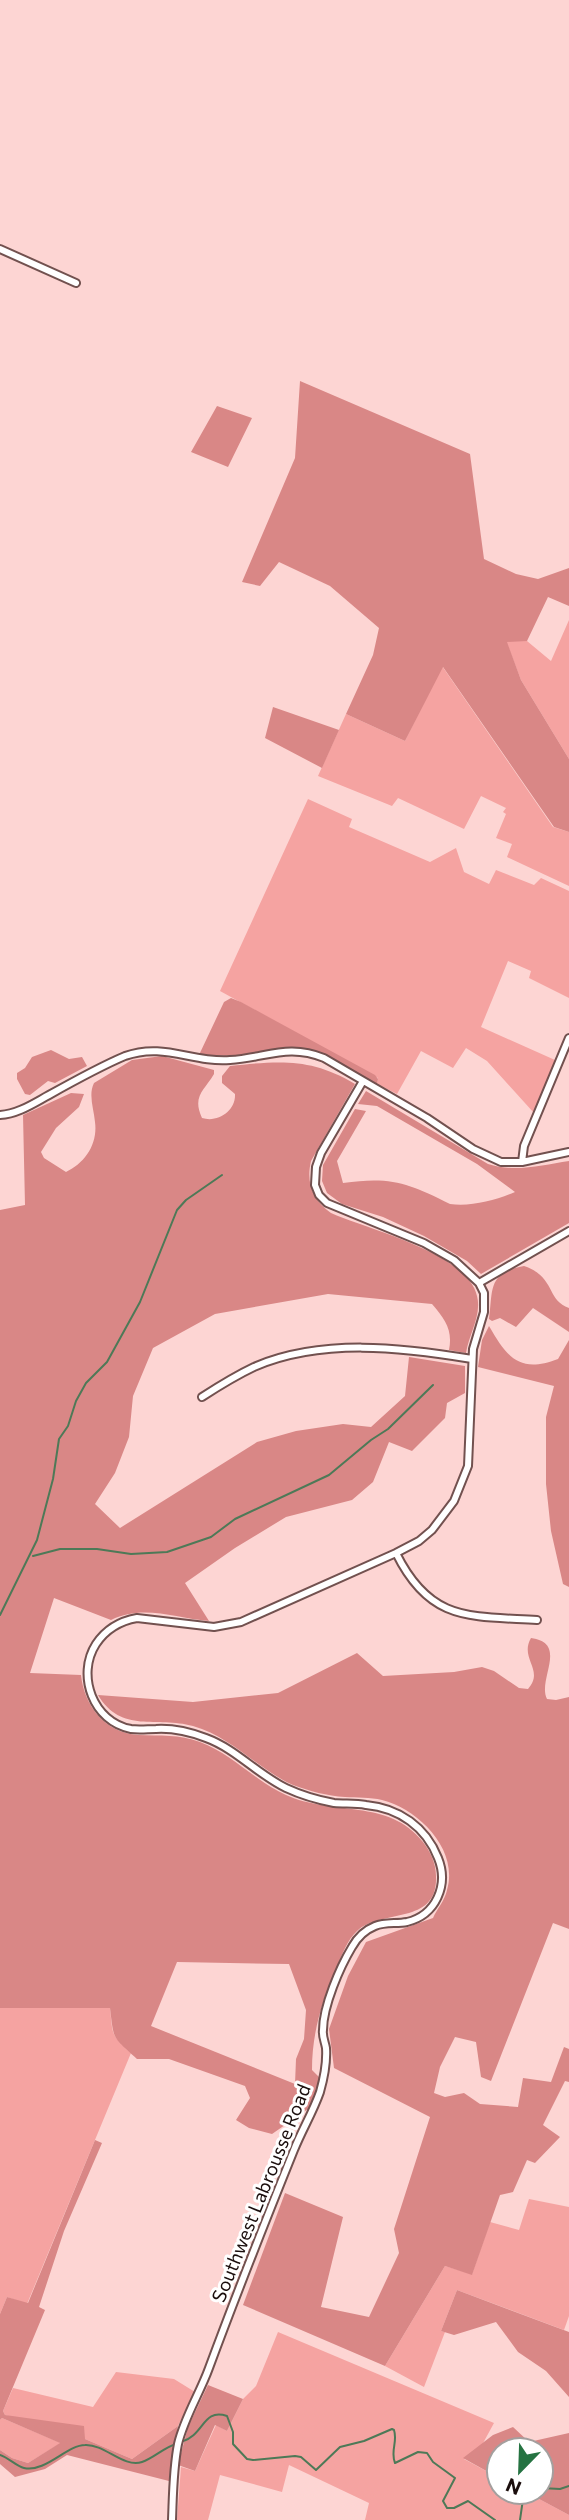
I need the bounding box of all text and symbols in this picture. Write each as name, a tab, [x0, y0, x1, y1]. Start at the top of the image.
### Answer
street label: Southwest Labrousse Road	[206, 2080, 315, 2305]
north arrow	[485, 2436, 555, 2506]
text: N	[502, 2474, 524, 2500]

